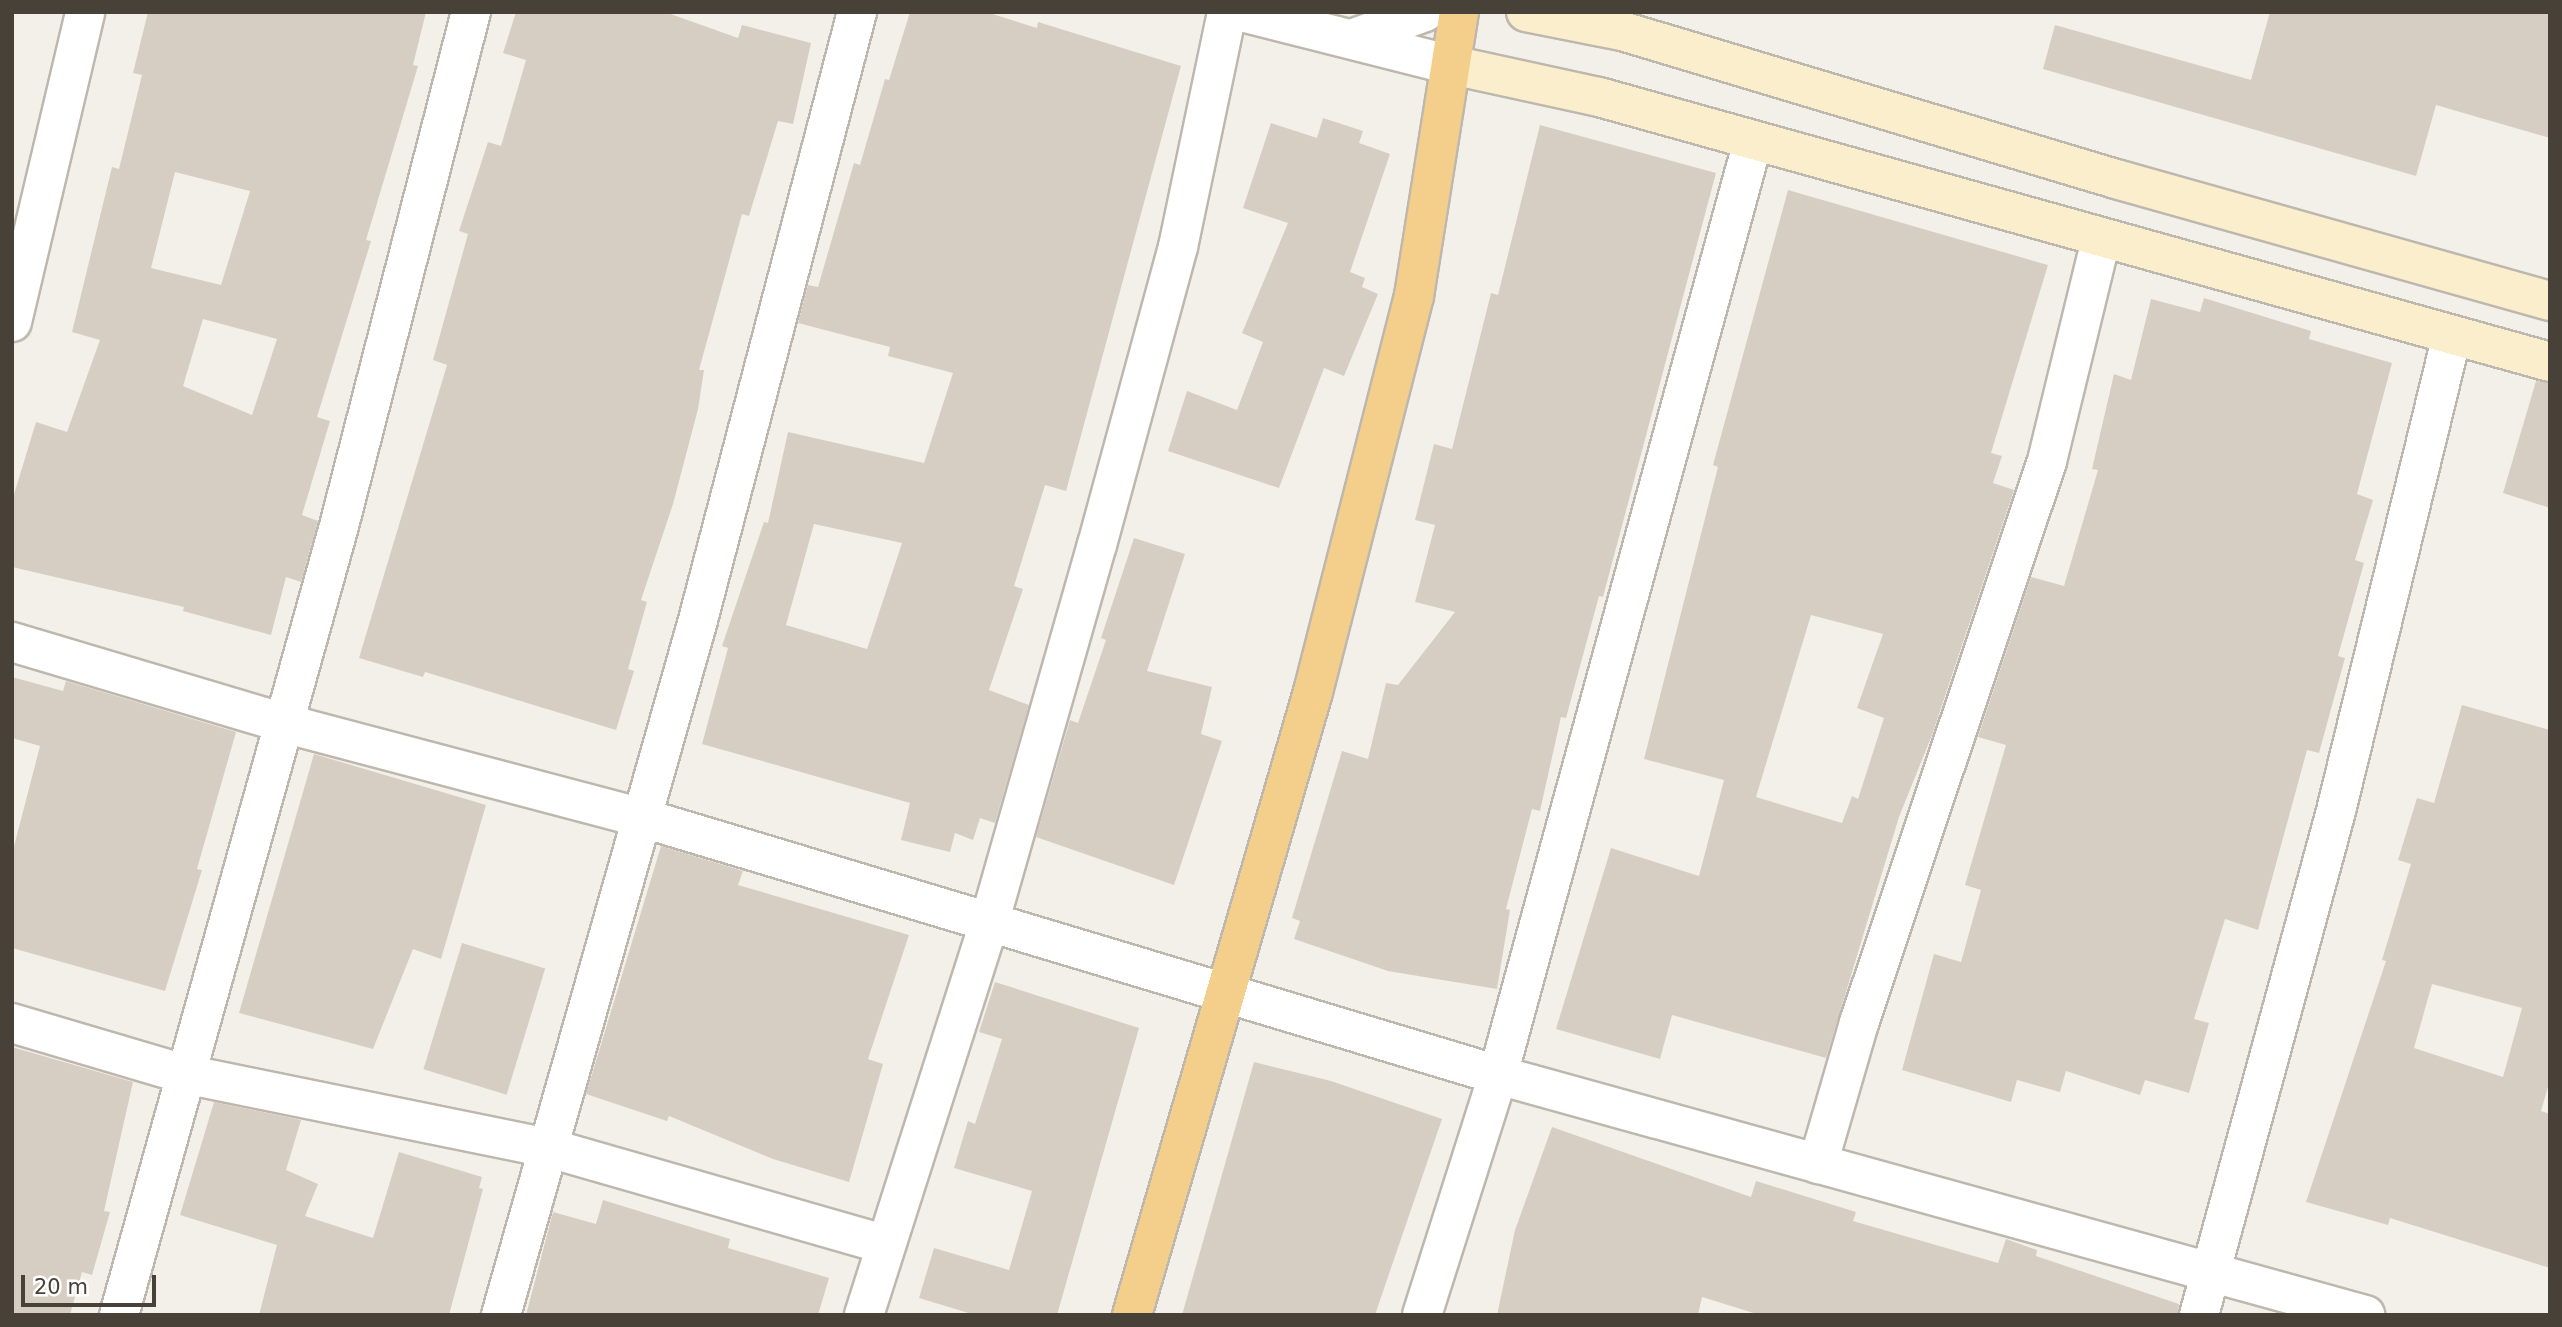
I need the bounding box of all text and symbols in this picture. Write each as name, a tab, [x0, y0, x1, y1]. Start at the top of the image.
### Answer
scale bar	[24, 1260, 159, 1304]
text: 20 m	[34, 1275, 88, 1299]

